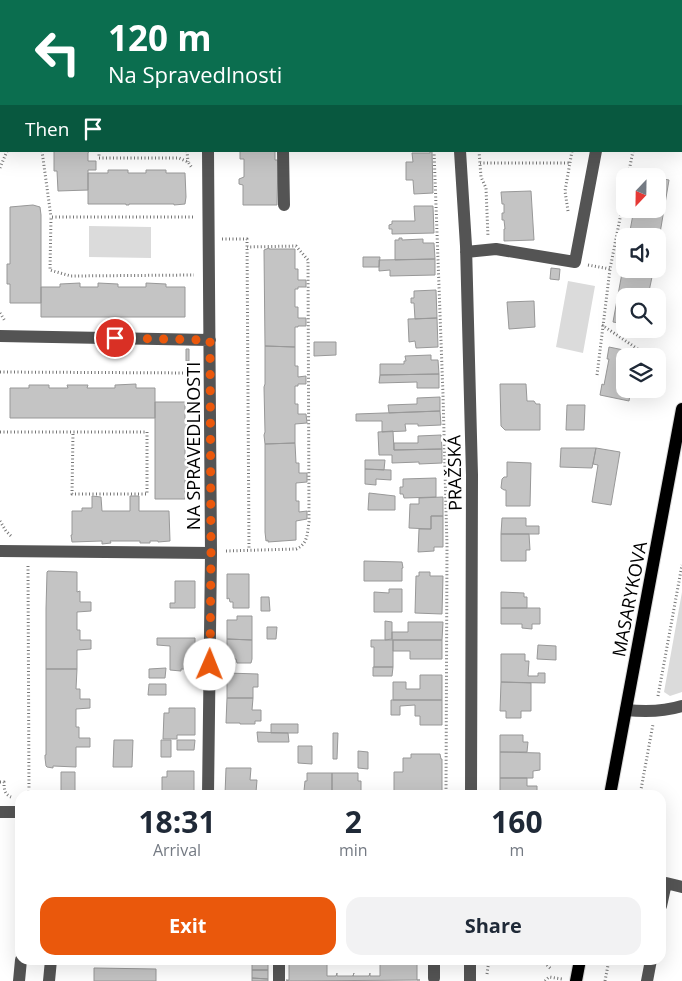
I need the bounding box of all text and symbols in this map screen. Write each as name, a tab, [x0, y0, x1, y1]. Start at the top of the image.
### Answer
text: 120 m	[108, 14, 212, 61]
icon: left	[25, 20, 90, 85]
text: Na Spravedlnosti	[108, 59, 282, 89]
icon: arrive	[79, 115, 107, 143]
text: Then	[25, 116, 69, 142]
north arrow	[616, 168, 666, 218]
map controls	[616, 168, 666, 398]
button: sound	[616, 228, 666, 278]
button: search	[616, 288, 666, 338]
pin	[94, 317, 136, 359]
icon: arrive	[101, 324, 129, 352]
button: layers	[616, 348, 666, 398]
street label: NA SPRAVEDLNOSTI	[181, 362, 205, 530]
street label: PRAŽSKÁ	[441, 434, 467, 511]
street label: MASARYKOVA	[606, 539, 652, 659]
position arrow	[183, 638, 235, 690]
text: 18:31	[138, 801, 216, 842]
text: 2	[345, 801, 362, 842]
text: 160	[491, 801, 543, 842]
text: Arrival	[153, 839, 201, 861]
text: min	[339, 839, 368, 861]
text: m	[509, 839, 524, 861]
button: Exit	[40, 897, 336, 955]
button: Share	[346, 897, 641, 955]

